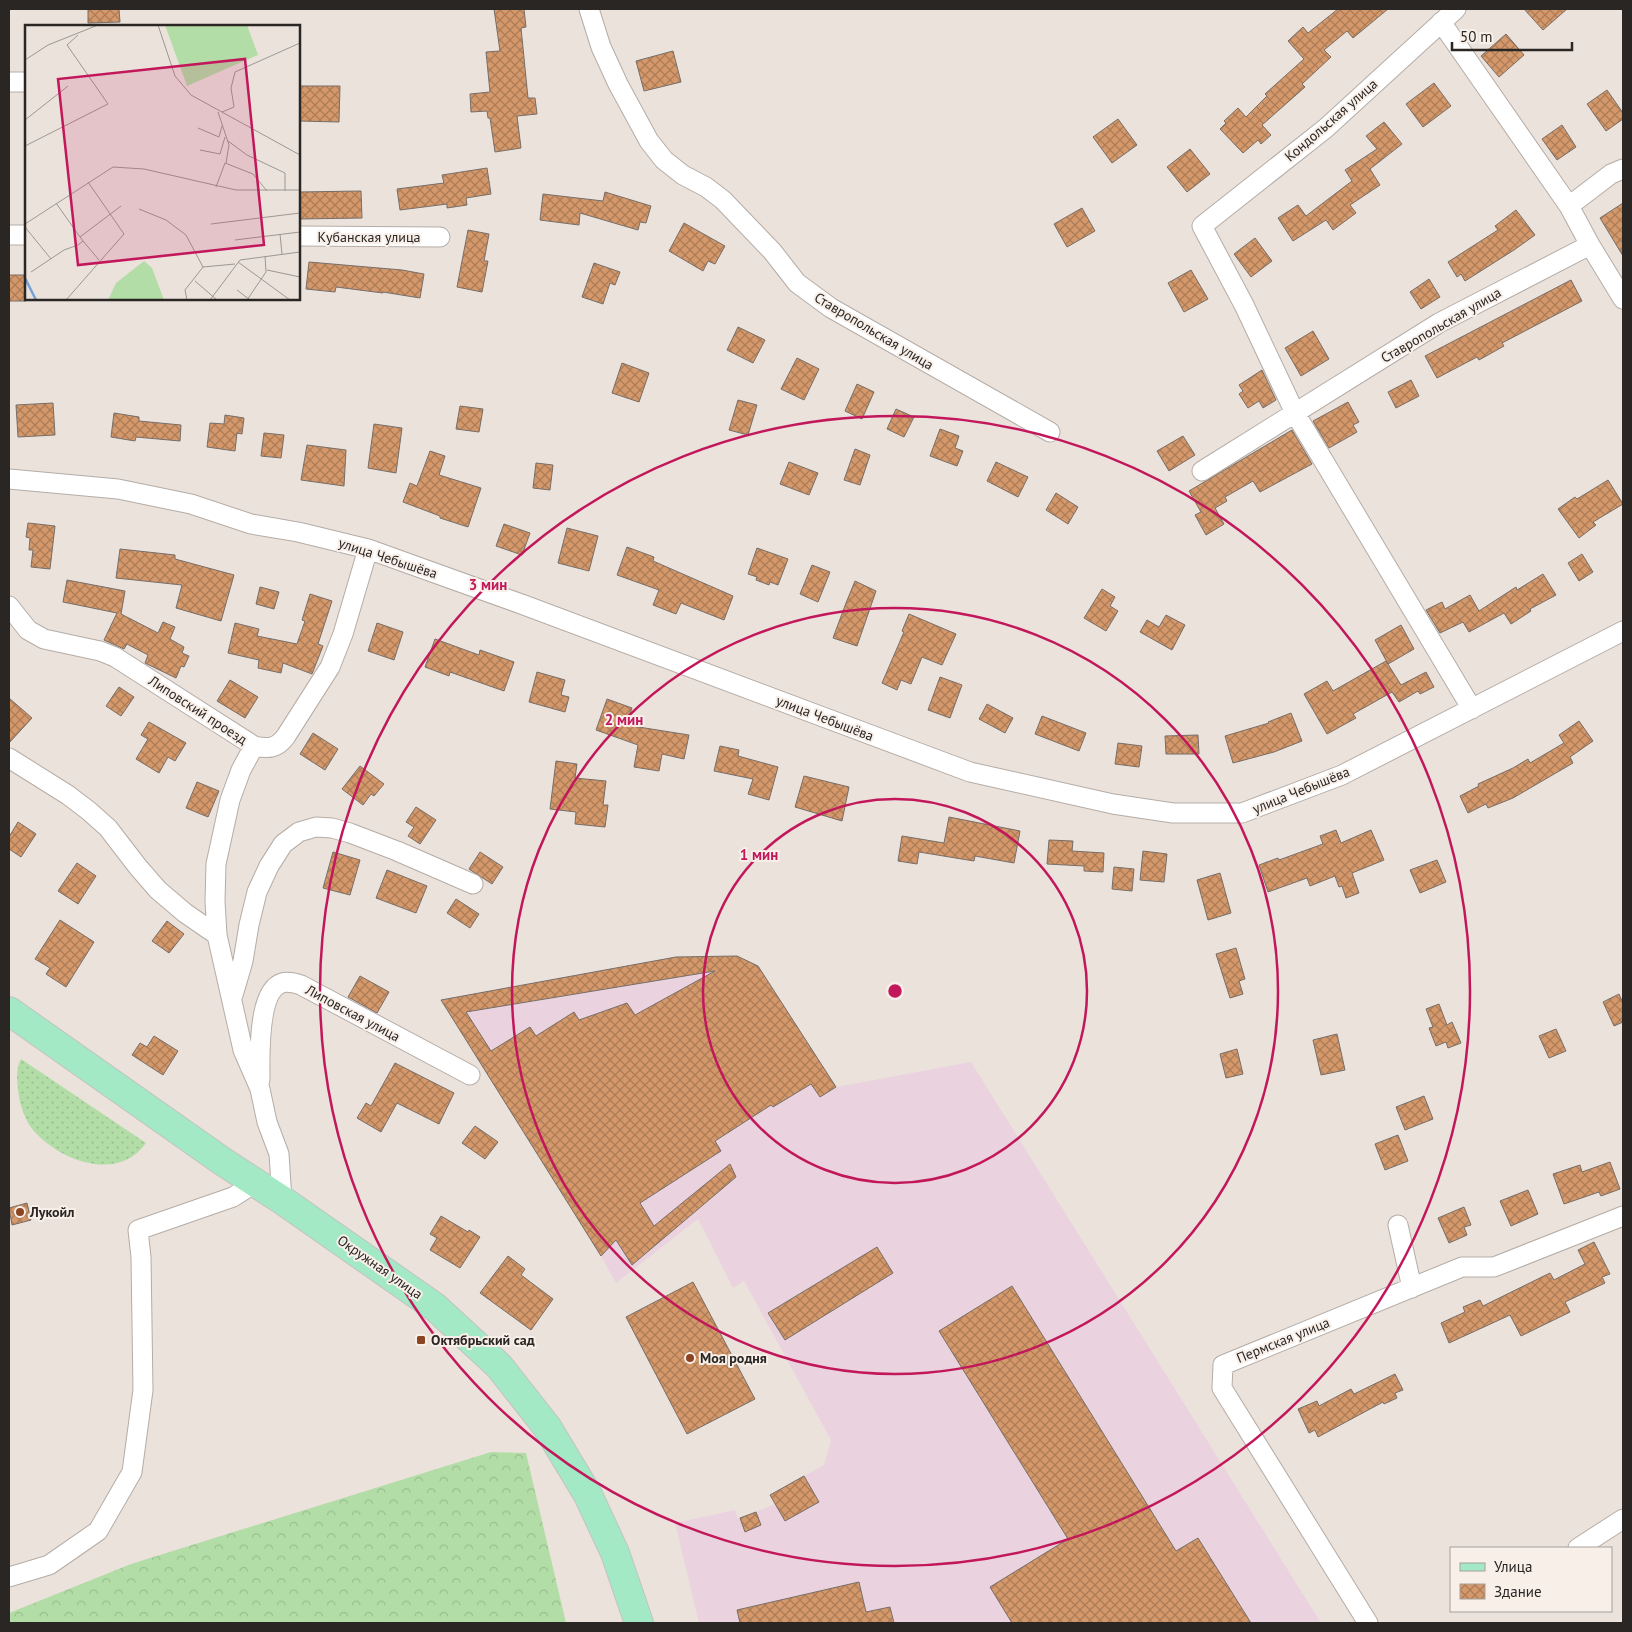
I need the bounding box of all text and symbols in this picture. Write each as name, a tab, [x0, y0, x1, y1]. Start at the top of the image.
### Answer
scale bar	[1452, 20, 1572, 52]
inset map	[25, 25, 300, 300]
text: 50 m	[1460, 27, 1493, 46]
street label: Кондольская улица	[1281, 75, 1381, 165]
street label: Кубанская улица	[317, 228, 421, 246]
street label: Ставропольская улица	[1378, 283, 1504, 367]
street label: Ставропольская улица	[811, 288, 937, 374]
street label: улица Чебышёва	[336, 534, 440, 582]
text: 3 мин	[469, 575, 507, 594]
street label: Липовский проезд	[145, 671, 251, 749]
street label: улица Чебышёва	[774, 691, 876, 745]
text: 2 мин	[605, 710, 643, 729]
street label: улица Чебышёва	[1250, 762, 1352, 818]
text: 1 мин	[740, 845, 778, 864]
street label: Липовская улица	[302, 980, 403, 1045]
centre of rings	[886, 982, 904, 1000]
place label: Лукойл	[29, 1203, 74, 1221]
marker: Лукойл	[14, 1206, 26, 1218]
street label: Окружная улица	[334, 1231, 426, 1303]
street label: Пермская улица	[1234, 1313, 1332, 1367]
place label: Октябрьский сад	[431, 1331, 535, 1349]
marker: Октябрьский сад	[415, 1334, 427, 1346]
place label: Моя родня	[700, 1349, 767, 1367]
marker: Моя родня	[684, 1352, 696, 1364]
legend	[1450, 1547, 1612, 1612]
text: Улица	[1494, 1557, 1532, 1576]
text: Здание	[1494, 1582, 1542, 1601]

